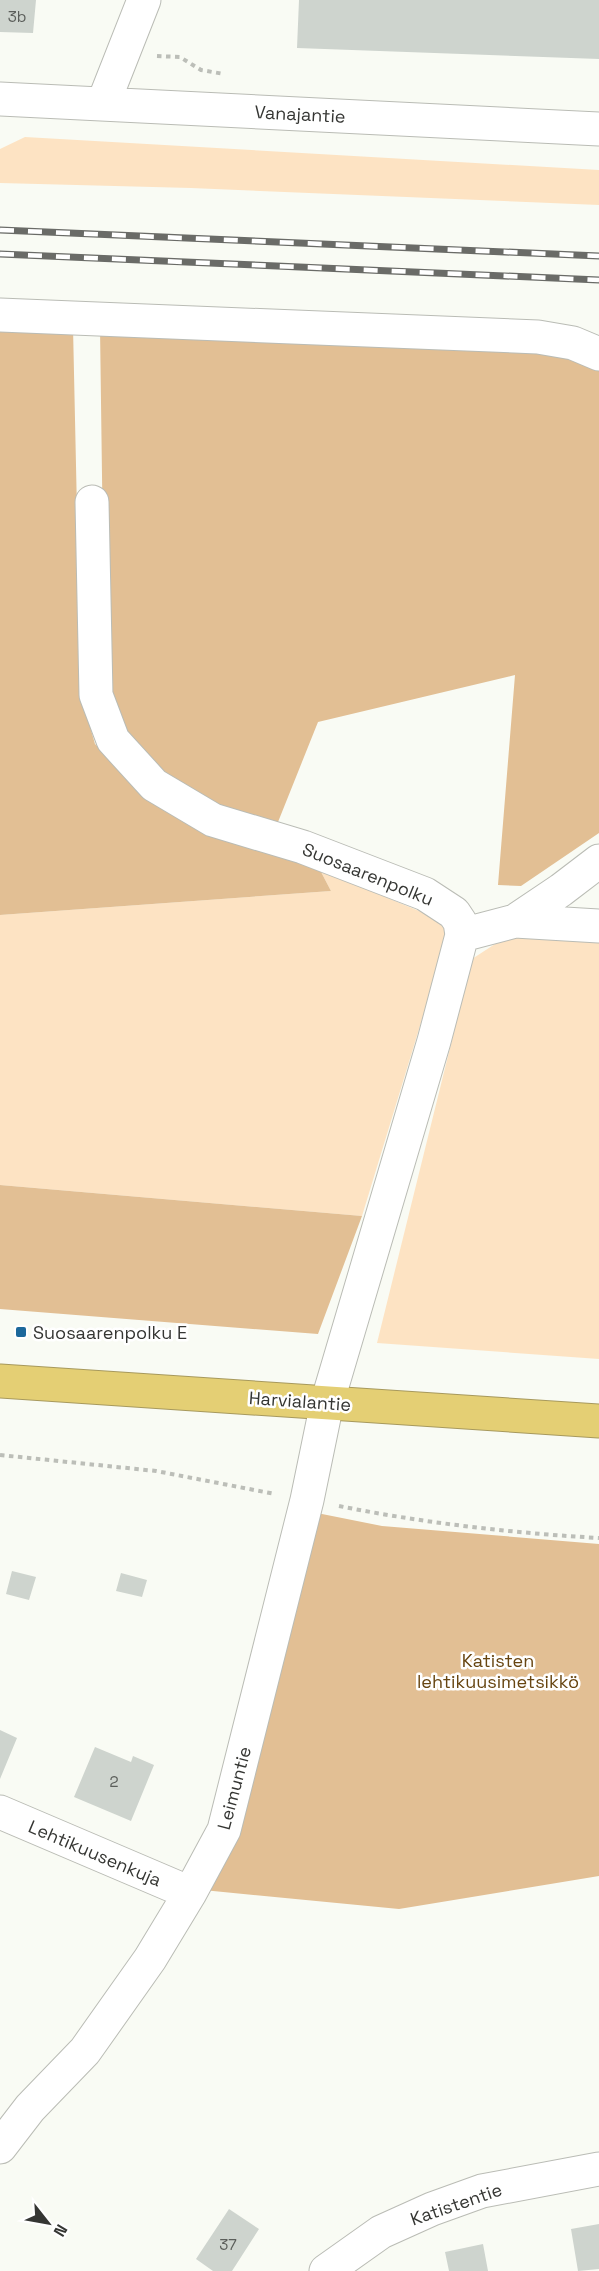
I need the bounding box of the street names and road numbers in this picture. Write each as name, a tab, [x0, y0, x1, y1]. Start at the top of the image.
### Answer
street label: Vanajantie	[254, 100, 346, 128]
street label: Suosaarenpolku	[299, 837, 437, 911]
street label: Harvialantie	[248, 1386, 352, 1416]
street label: Leimuntie	[212, 1744, 256, 1832]
street label: Lehtikuusenkuja	[25, 1815, 165, 1891]
street label: Katistentie	[407, 2178, 505, 2230]

